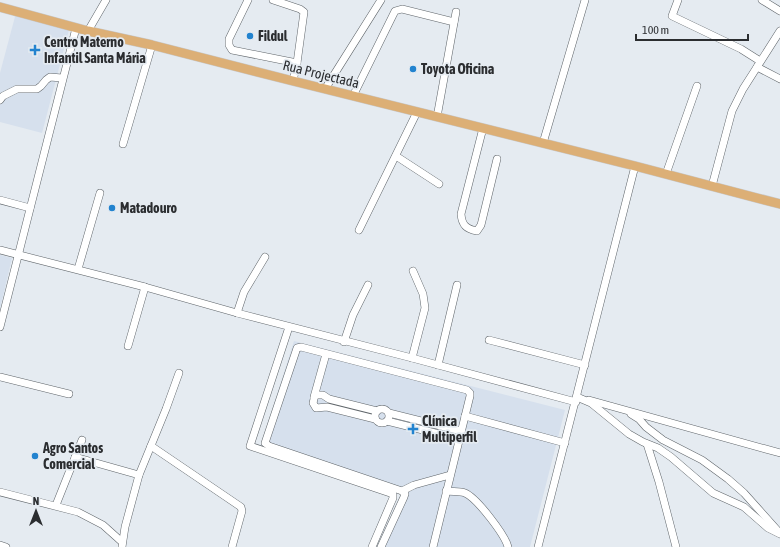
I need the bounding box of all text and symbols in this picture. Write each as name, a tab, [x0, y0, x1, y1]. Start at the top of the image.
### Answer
scale bar	[636, 16, 748, 42]
text: 100 m	[642, 23, 669, 37]
place label: Fildul	[258, 28, 288, 44]
marker: Fildul	[245, 31, 255, 41]
place label: Centro Materno Infantil Santa Mária	[44, 34, 146, 66]
marker: Centro Materno Infantil Santa Mária	[29, 44, 41, 56]
street label: Rua Projectada	[281, 57, 361, 91]
place label: Toyota Oficina	[421, 61, 495, 77]
marker: Toyota Oficina	[408, 64, 418, 74]
place label: Matadouro	[120, 200, 178, 216]
marker: Matadouro	[107, 203, 117, 213]
place label: Clínica Multiperfil	[422, 413, 477, 445]
marker: Clínica Multiperfil	[407, 423, 419, 435]
place label: Agro Santos Comercial	[42, 440, 103, 472]
marker: Agro Santos Comercial	[30, 451, 40, 461]
north arrow	[16, 491, 56, 531]
text: N	[33, 495, 39, 507]

